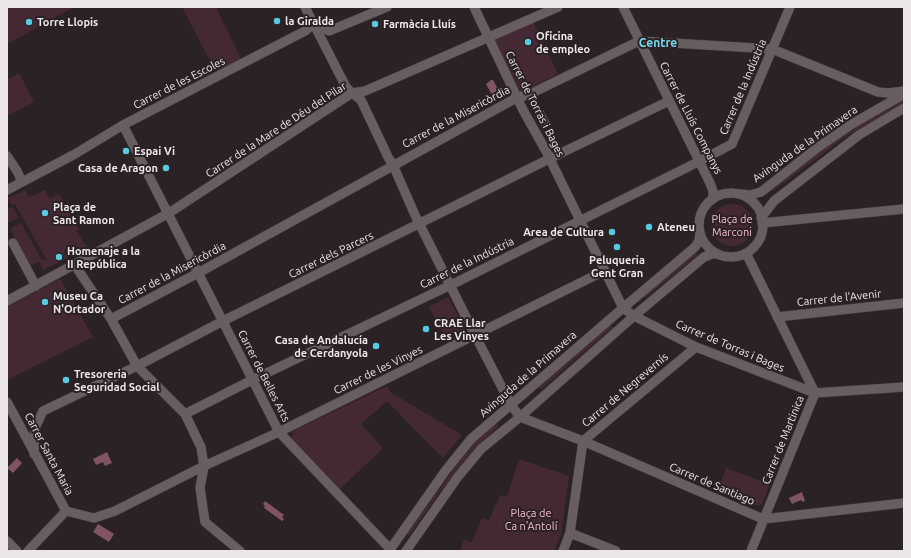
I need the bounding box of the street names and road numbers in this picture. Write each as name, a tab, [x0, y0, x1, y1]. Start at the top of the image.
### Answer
street label: Carrer de la Indústria	[717, 37, 769, 137]
street label: Carrer de Torras i Bages	[503, 49, 567, 159]
street label: Carrer de les Escoles	[131, 54, 227, 112]
street label: Carrer de Lluís Companys	[657, 60, 725, 176]
street label: Carrer de la Mare de Déu del Pilar	[203, 80, 349, 180]
street label: Carrer de la Misericòrdia	[400, 83, 512, 151]
street label: Avinguda de la Primavera	[750, 103, 860, 185]
street label: Carrer dels Parcers	[287, 229, 375, 281]
street label: Carrer de la Indústria	[418, 234, 516, 292]
street label: Carrer de la Misericòrdia	[116, 239, 228, 307]
street label: Carrer de l'Avenir	[796, 287, 882, 309]
street label: Carrer de Torras i Bages	[674, 317, 786, 375]
street label: Carrer de Belles Arts	[235, 328, 293, 424]
street label: Avinguda de la Primavera	[477, 328, 579, 420]
street label: Carrer de les Vinyes	[331, 343, 425, 397]
street label: Carrer de Negrevernís	[579, 350, 671, 430]
street label: Carrer de Martinica	[759, 394, 807, 486]
street label: Carrer Santa Maria	[22, 411, 76, 497]
street label: Carrer de Santiago	[667, 460, 757, 508]

